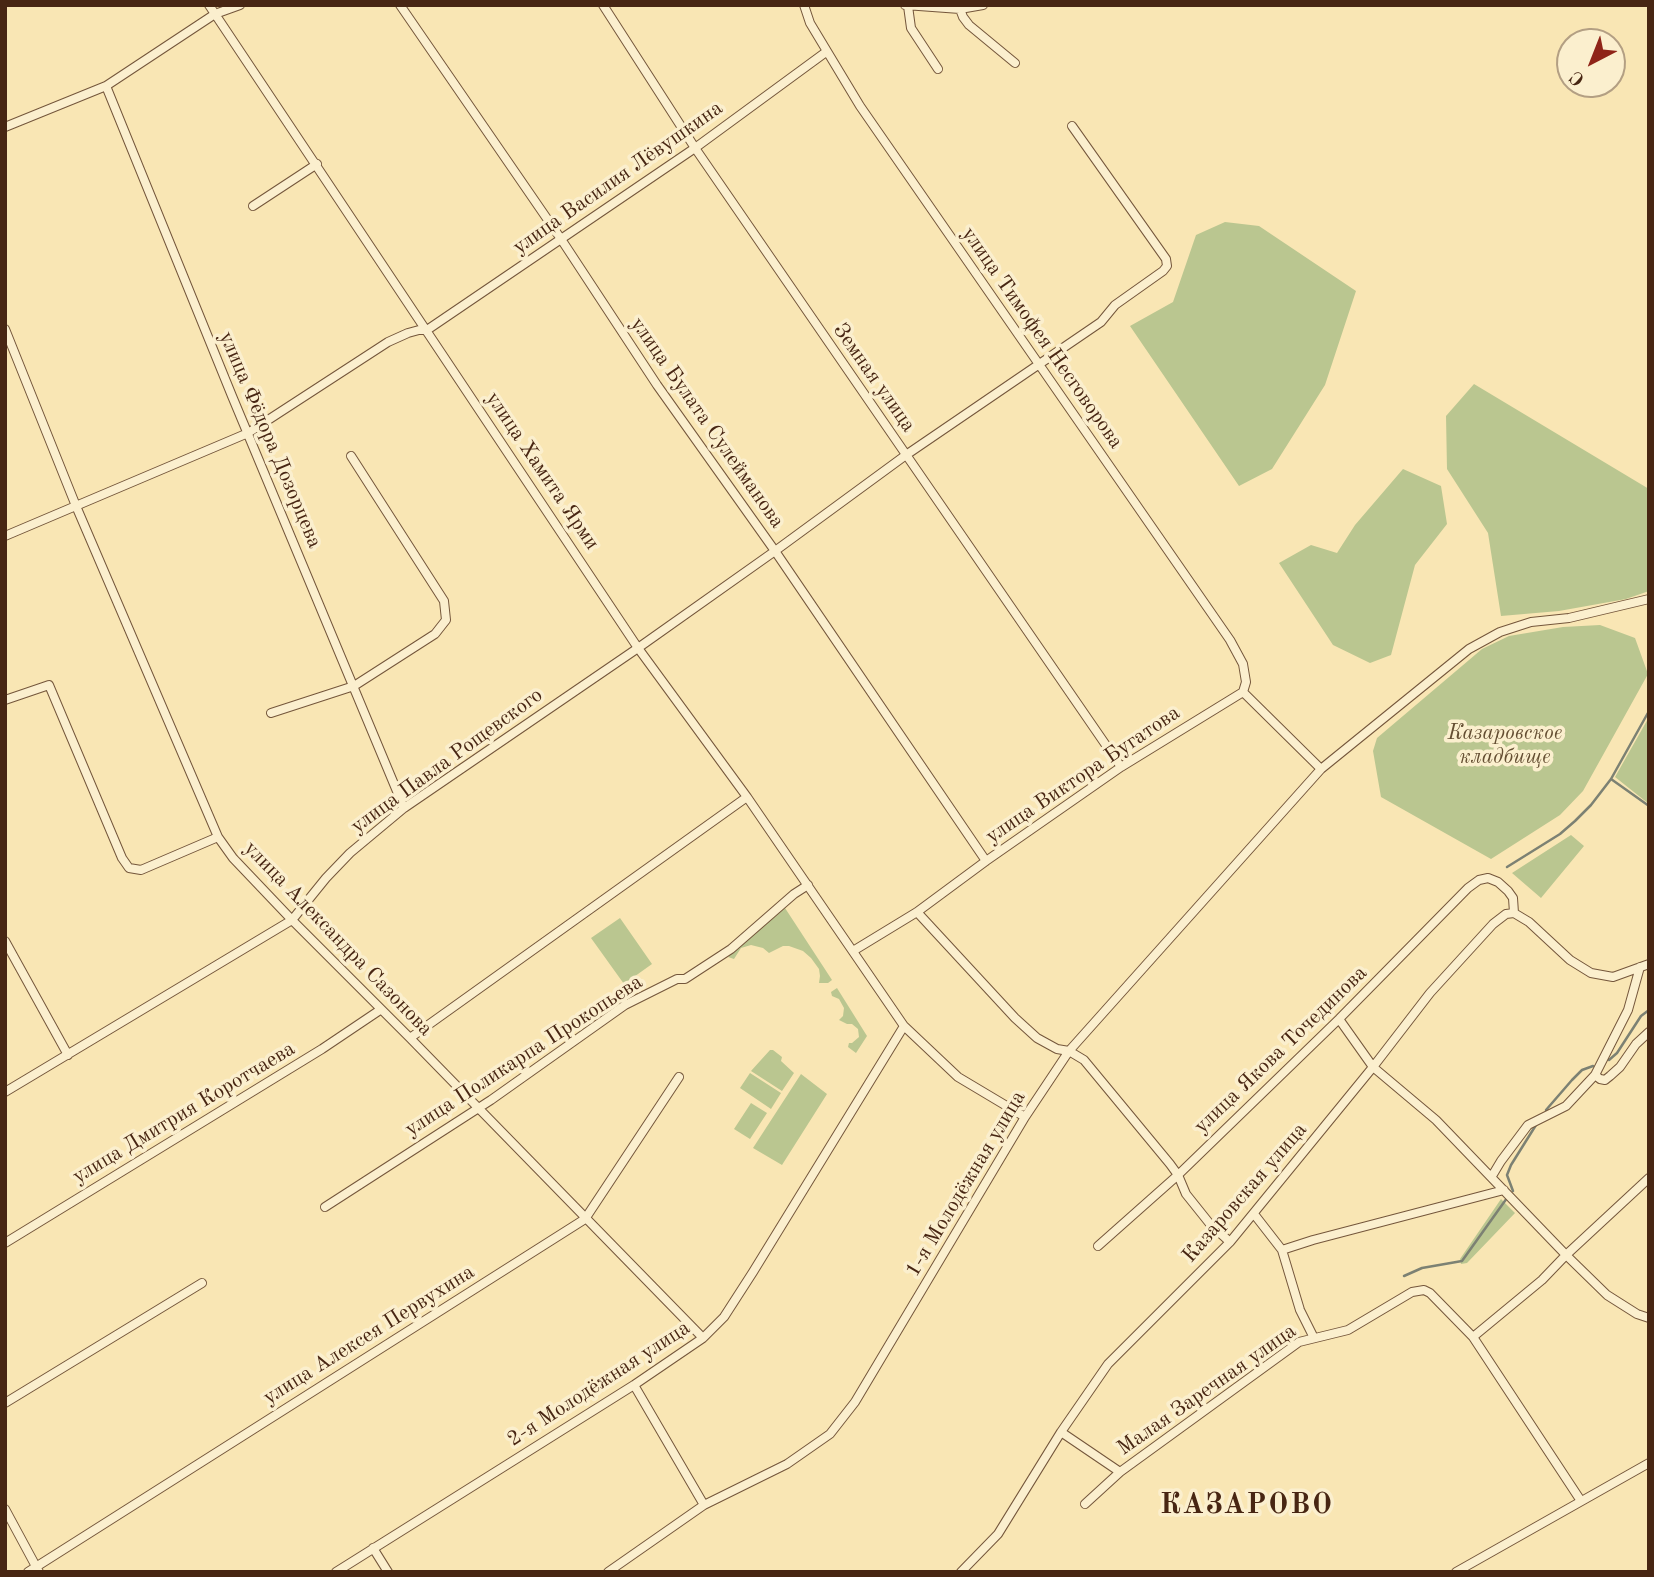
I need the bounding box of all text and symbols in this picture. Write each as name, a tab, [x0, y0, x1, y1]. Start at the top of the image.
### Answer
north arrow	[1556, 28, 1626, 98]
text: С	[1567, 66, 1589, 89]
street label: улица Василия Лёвушкина	[508, 96, 728, 260]
street label: улица Тимофея Несговорова	[956, 222, 1128, 454]
street label: улица Булата Сулейманова	[624, 313, 790, 533]
street label: Земная улица	[827, 319, 921, 437]
street label: улица Фёдора Дозорцева	[213, 328, 327, 552]
street label: улица Хамита Ярми	[480, 387, 604, 555]
street label: улица Павла Рощевского	[346, 683, 548, 839]
street label: улица Виктора Бугатова	[981, 701, 1185, 849]
park label: Казаровское кладбище	[1448, 720, 1562, 770]
street label: улица Александра Сазонова	[238, 836, 438, 1042]
street label: улица Якова Точединова	[1189, 961, 1373, 1139]
street label: улица Поликарпа Прокопьева	[400, 970, 648, 1142]
street label: улица Дмитрия Коротчаева	[68, 1036, 300, 1190]
street label: 1-я Молодёжная улица	[900, 1086, 1032, 1282]
street label: Казаровская улица	[1177, 1118, 1313, 1268]
street label: улица Алексея Первухина	[259, 1260, 479, 1410]
street label: 2-я Молодёжная улица	[503, 1316, 695, 1452]
street label: Малая Заречная улица	[1113, 1319, 1301, 1461]
district label: КАЗАРОВО	[1161, 1489, 1333, 1523]

